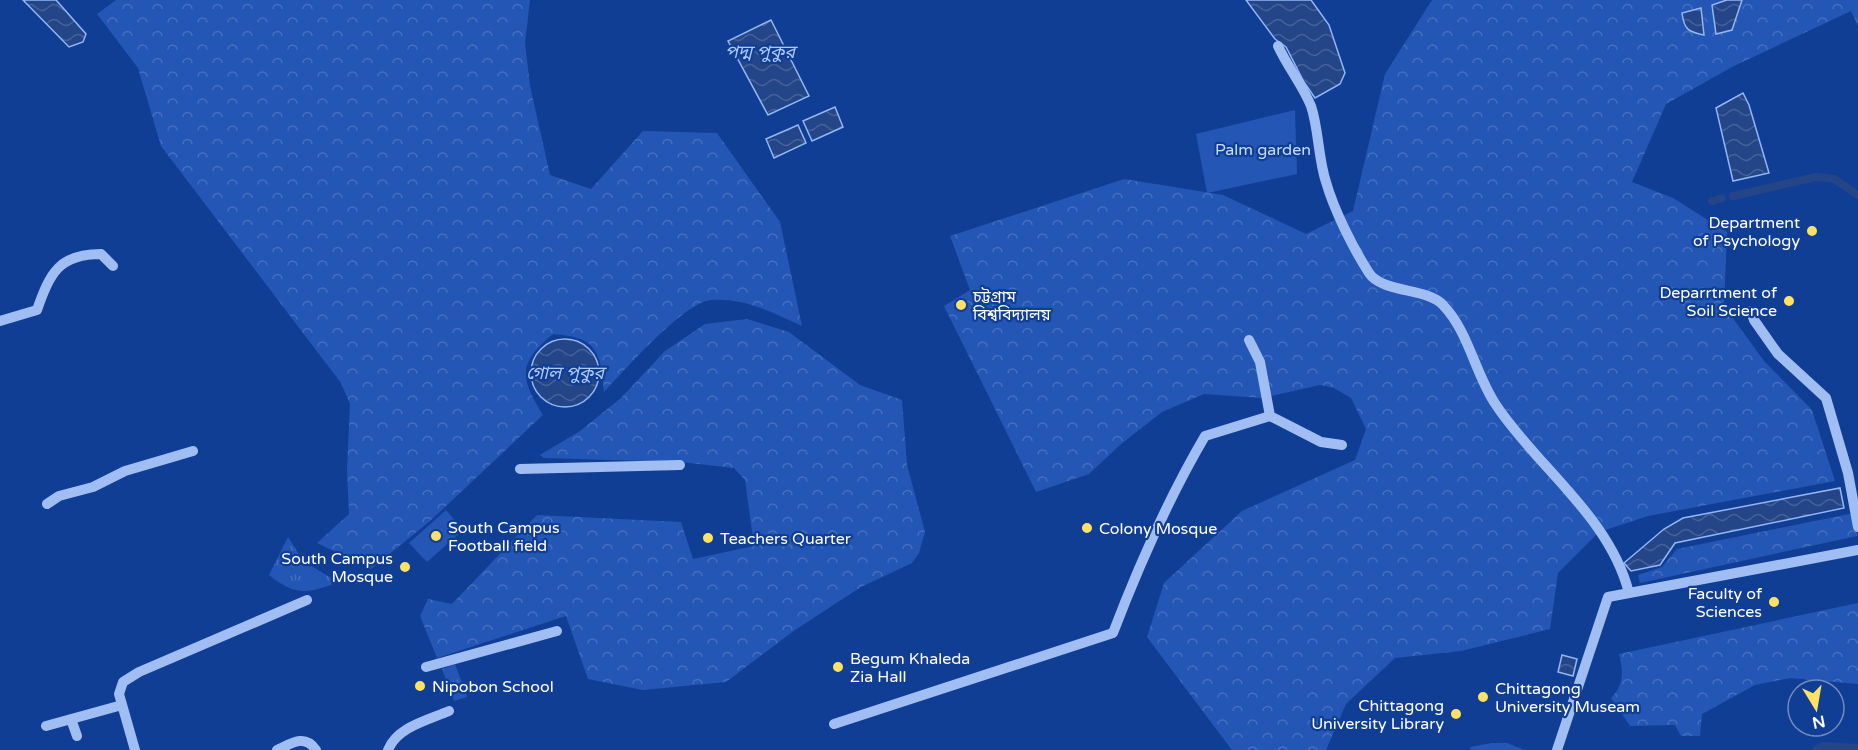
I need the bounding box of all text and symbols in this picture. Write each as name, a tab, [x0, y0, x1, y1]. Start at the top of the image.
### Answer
water label: পদ্ম পুকুর	[725, 41, 798, 63]
park label: Palm garden	[1215, 140, 1311, 160]
place label: Department of Psychology	[1693, 213, 1800, 251]
marker: Department of Psychology	[1805, 224, 1819, 238]
place label: Deparrtment of Soil Science	[1659, 283, 1778, 321]
place label: চট্টগ্রাম বিশ্ববিদ্যালয়	[972, 287, 1052, 325]
marker: Deparrtment of Soil Science	[1782, 294, 1796, 308]
marker: চট্টগ্রাম বিশ্ববিদ্যালয়	[954, 298, 968, 312]
water label: গোল পুকুর	[526, 362, 607, 384]
place label: South Campus Football field	[448, 518, 560, 556]
place label: Colony Mosque	[1099, 519, 1217, 539]
marker: Colony Mosque	[1080, 521, 1094, 535]
marker: South Campus Football field	[429, 529, 443, 543]
place label: Teachers Quarter	[720, 529, 852, 549]
marker: Teachers Quarter	[701, 531, 715, 545]
place label: South Campus Mosque	[281, 549, 393, 587]
marker: South Campus Mosque	[398, 560, 412, 574]
place label: Faculty of Sciences	[1688, 584, 1763, 622]
marker: Faculty of Sciences	[1767, 595, 1781, 609]
place label: Begum Khaleda Zia Hall	[850, 649, 970, 687]
marker: Begum Khaleda Zia Hall	[831, 660, 845, 674]
place label: Nipobon School	[432, 677, 554, 697]
north arrow	[1786, 678, 1846, 738]
marker: Nipobon School	[413, 679, 427, 693]
place label: Chittagong University Museam	[1495, 679, 1640, 717]
marker: Chittagong University Museam	[1476, 690, 1490, 704]
place label: Chittagong University Library	[1311, 696, 1444, 734]
marker: Chittagong University Library	[1449, 707, 1463, 721]
text: N	[1810, 711, 1827, 733]

